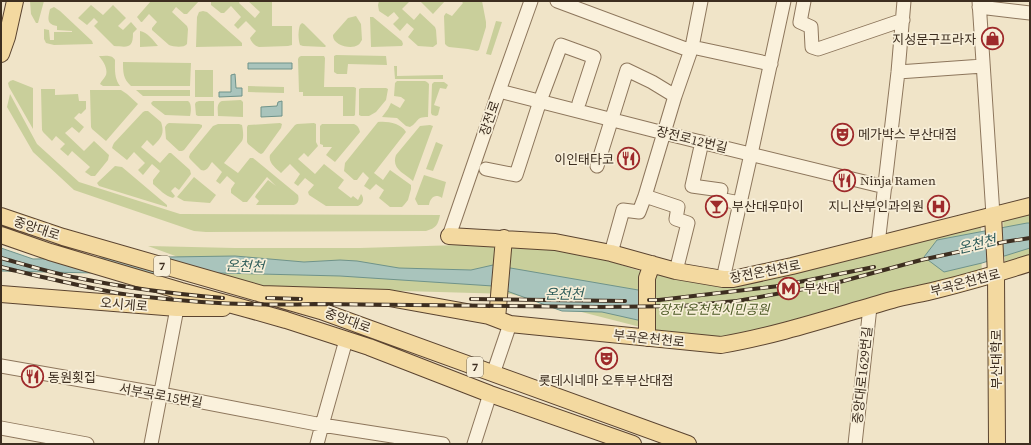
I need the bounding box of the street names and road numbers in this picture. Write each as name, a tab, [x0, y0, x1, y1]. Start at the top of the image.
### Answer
street label: 장전로	[476, 98, 503, 138]
street label: 장전로12번길	[654, 122, 729, 157]
street label: 중앙대로	[11, 213, 62, 244]
road number: 7	[154, 256, 170, 276]
street label: 장전온천천로	[728, 256, 802, 287]
street label: 부곡온천천로	[928, 265, 1002, 300]
street label: 오시게로	[99, 294, 149, 315]
street label: 중앙대로	[322, 304, 373, 337]
street label: 부곡온천천로	[612, 326, 686, 351]
street label: 중앙대로1629번길	[849, 326, 876, 425]
street label: 부산대학로	[988, 329, 1005, 389]
road number: 7	[467, 357, 483, 377]
street label: 서부곡로15번길	[118, 380, 204, 411]

